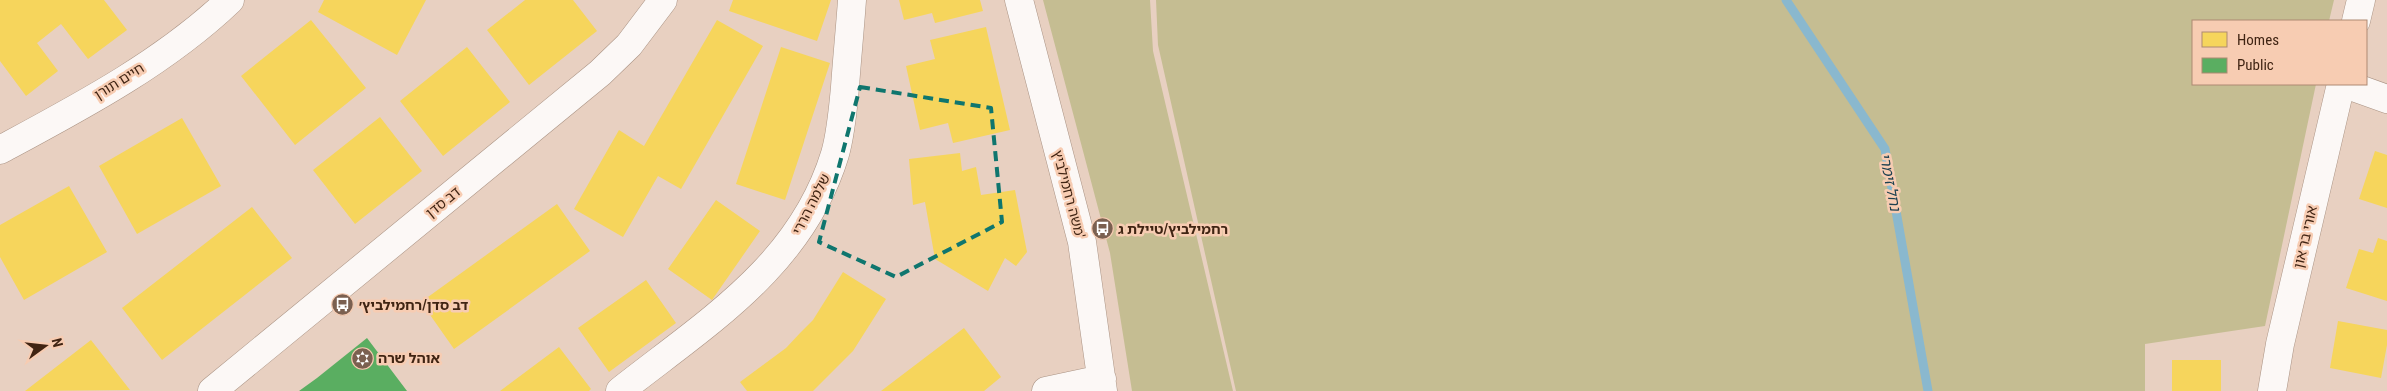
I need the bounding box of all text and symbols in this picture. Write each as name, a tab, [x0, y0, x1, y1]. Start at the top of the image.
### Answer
legend	[2192, 20, 2367, 85]
text: Homes	[2237, 31, 2279, 49]
text: Public	[2237, 56, 2274, 74]
street label: חיים תורן	[91, 60, 147, 102]
street label: משה רחמילביץ'	[1050, 148, 1088, 240]
water label: נחל זימרי	[1876, 152, 1905, 214]
street label: שלמה הררי	[789, 171, 833, 237]
street label: דב סדן	[423, 183, 464, 221]
street label: אורי בר און	[2290, 204, 2320, 270]
bus stop icon: רחמילביץ/טיילת ג	[1090, 217, 1114, 241]
place label: רחמילביץ/טיילת ג	[1118, 221, 1228, 237]
bus stop icon: דב סדן/רחמילביץ׳	[331, 293, 355, 317]
place label: דב סדן/רחמילביץ׳	[359, 297, 468, 313]
north arrow	[20, 321, 70, 371]
text: N	[49, 336, 66, 349]
synagogue icon: אוהל שרה	[350, 346, 374, 370]
place label: אוהל שרה	[378, 350, 441, 366]

